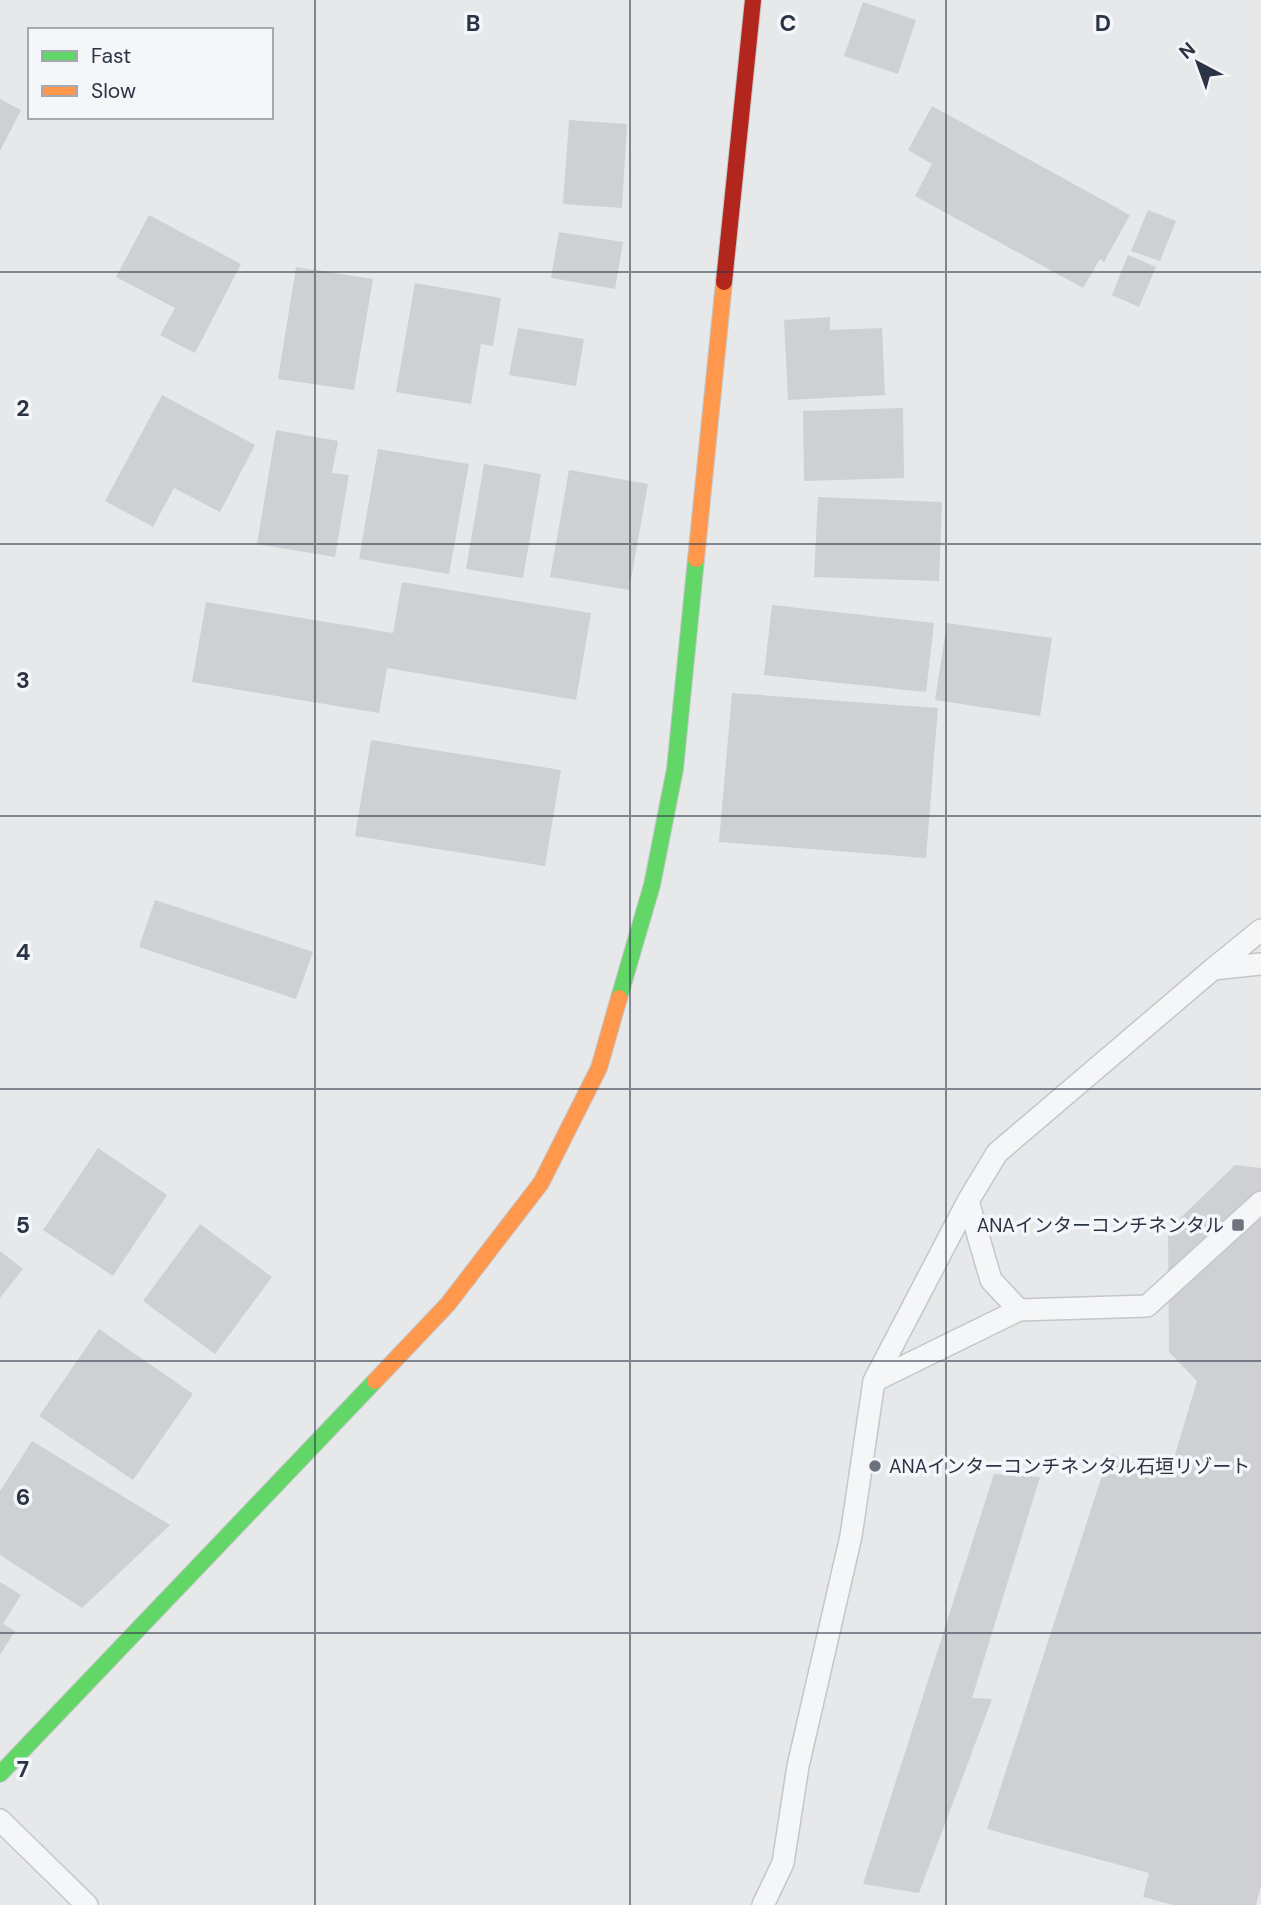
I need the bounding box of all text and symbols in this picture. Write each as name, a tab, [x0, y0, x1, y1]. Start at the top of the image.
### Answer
text: B	[466, 8, 480, 38]
text: C	[780, 8, 796, 38]
text: D	[1095, 8, 1111, 38]
legend	[28, 28, 273, 119]
north arrow	[1163, 28, 1233, 98]
text: N	[1174, 37, 1201, 65]
text: Fast	[91, 42, 131, 70]
text: Slow	[91, 77, 136, 105]
text: 2	[16, 393, 30, 423]
text: 3	[16, 665, 30, 695]
text: 4	[16, 937, 31, 967]
text: 5	[16, 1210, 30, 1240]
place label: ANAインターコンチネンタル	[977, 1213, 1224, 1238]
marker: ANAインターコンチネンタル	[1230, 1217, 1246, 1233]
place label: ANAインターコンチネンタル石垣リゾート	[889, 1454, 1250, 1479]
marker: ANAインターコンチネンタル石垣リゾート	[867, 1458, 883, 1474]
text: 6	[16, 1482, 30, 1512]
text: 7	[17, 1754, 29, 1784]

